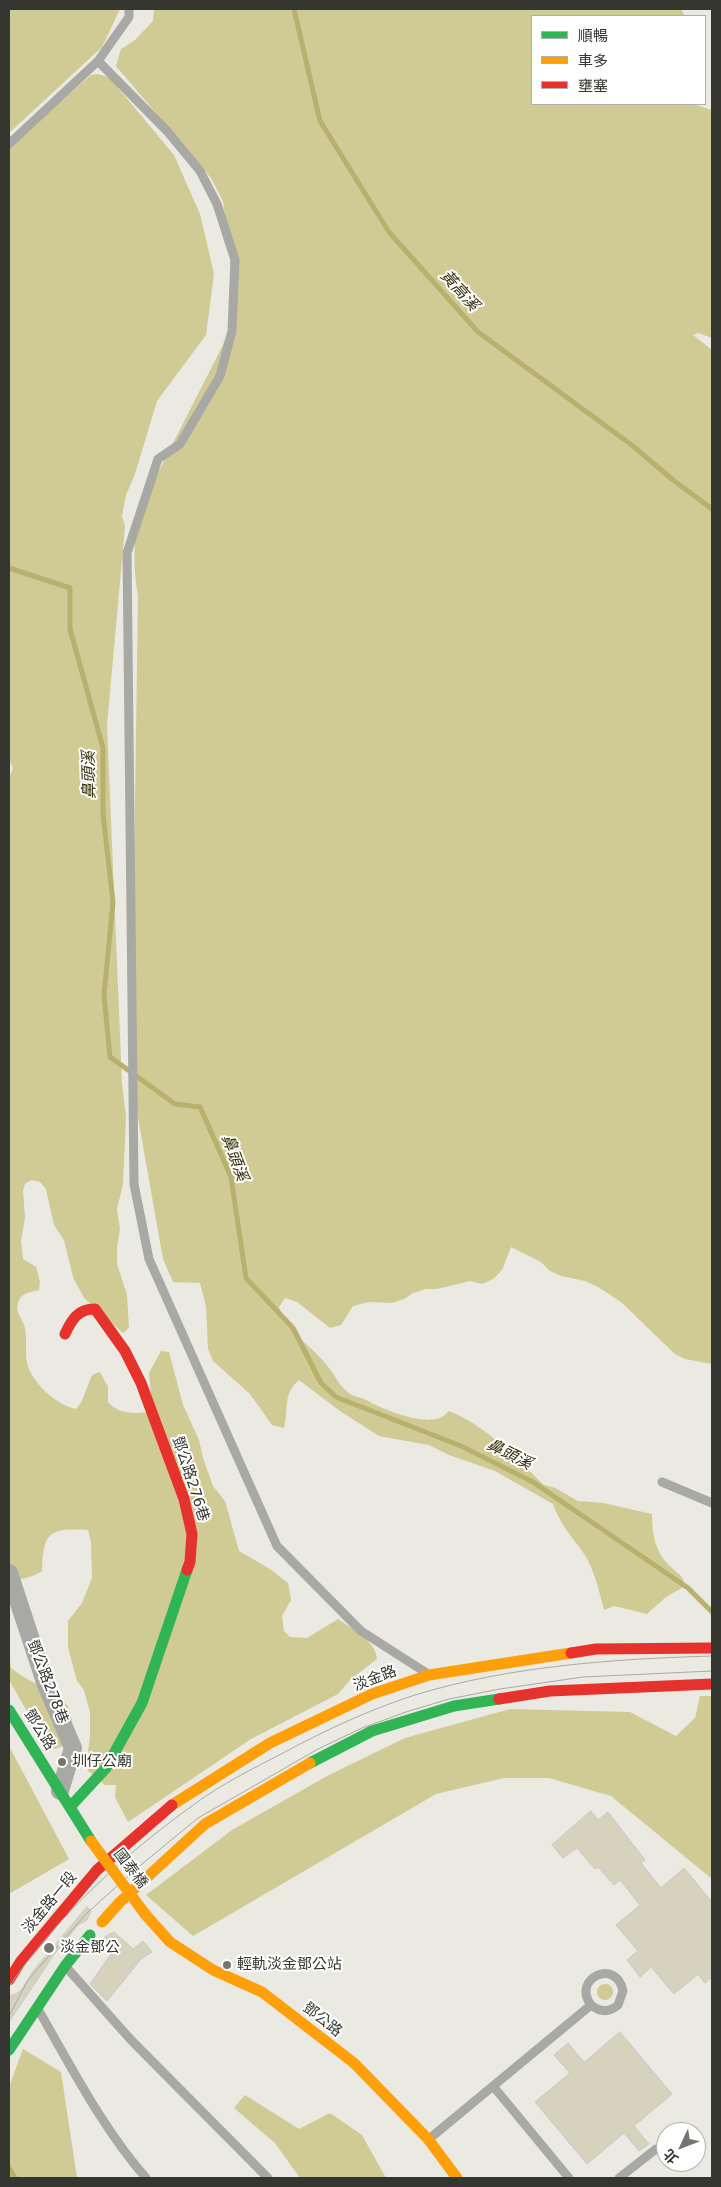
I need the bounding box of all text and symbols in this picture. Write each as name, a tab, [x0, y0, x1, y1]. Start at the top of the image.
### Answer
legend	[531, 15, 706, 105]
text: 順暢	[578, 27, 608, 45]
text: 車多	[578, 52, 608, 70]
text: 壅塞	[578, 77, 608, 95]
water label: 黃高溪	[436, 267, 482, 315]
water label: 鼻頭溪	[80, 751, 100, 799]
water label: 鼻頭溪	[217, 1132, 251, 1184]
street label: 鄧公路276巷	[168, 1434, 212, 1524]
water label: 鼻頭溪	[483, 1436, 535, 1474]
street label: 鄧公路278巷	[23, 1637, 71, 1727]
street label: 淡金路	[351, 1663, 399, 1695]
street label: 鄧公路	[19, 1706, 59, 1754]
place label: 圳仔公廟	[72, 1753, 132, 1771]
marker: 圳仔公廟	[56, 1756, 68, 1768]
street label: 國泰橋	[109, 1846, 151, 1892]
street label: 淡金路一段	[19, 1868, 81, 1938]
place label: 淡金鄧公	[60, 1939, 120, 1957]
marker: 淡金鄧公	[42, 1941, 56, 1955]
place label: 輕軌淡金鄧公站	[237, 1956, 342, 1974]
marker: 輕軌淡金鄧公站	[221, 1959, 233, 1971]
street label: 鄧公路	[299, 1999, 345, 2041]
north arrow	[656, 2122, 706, 2172]
text: 北	[660, 2146, 681, 2167]

